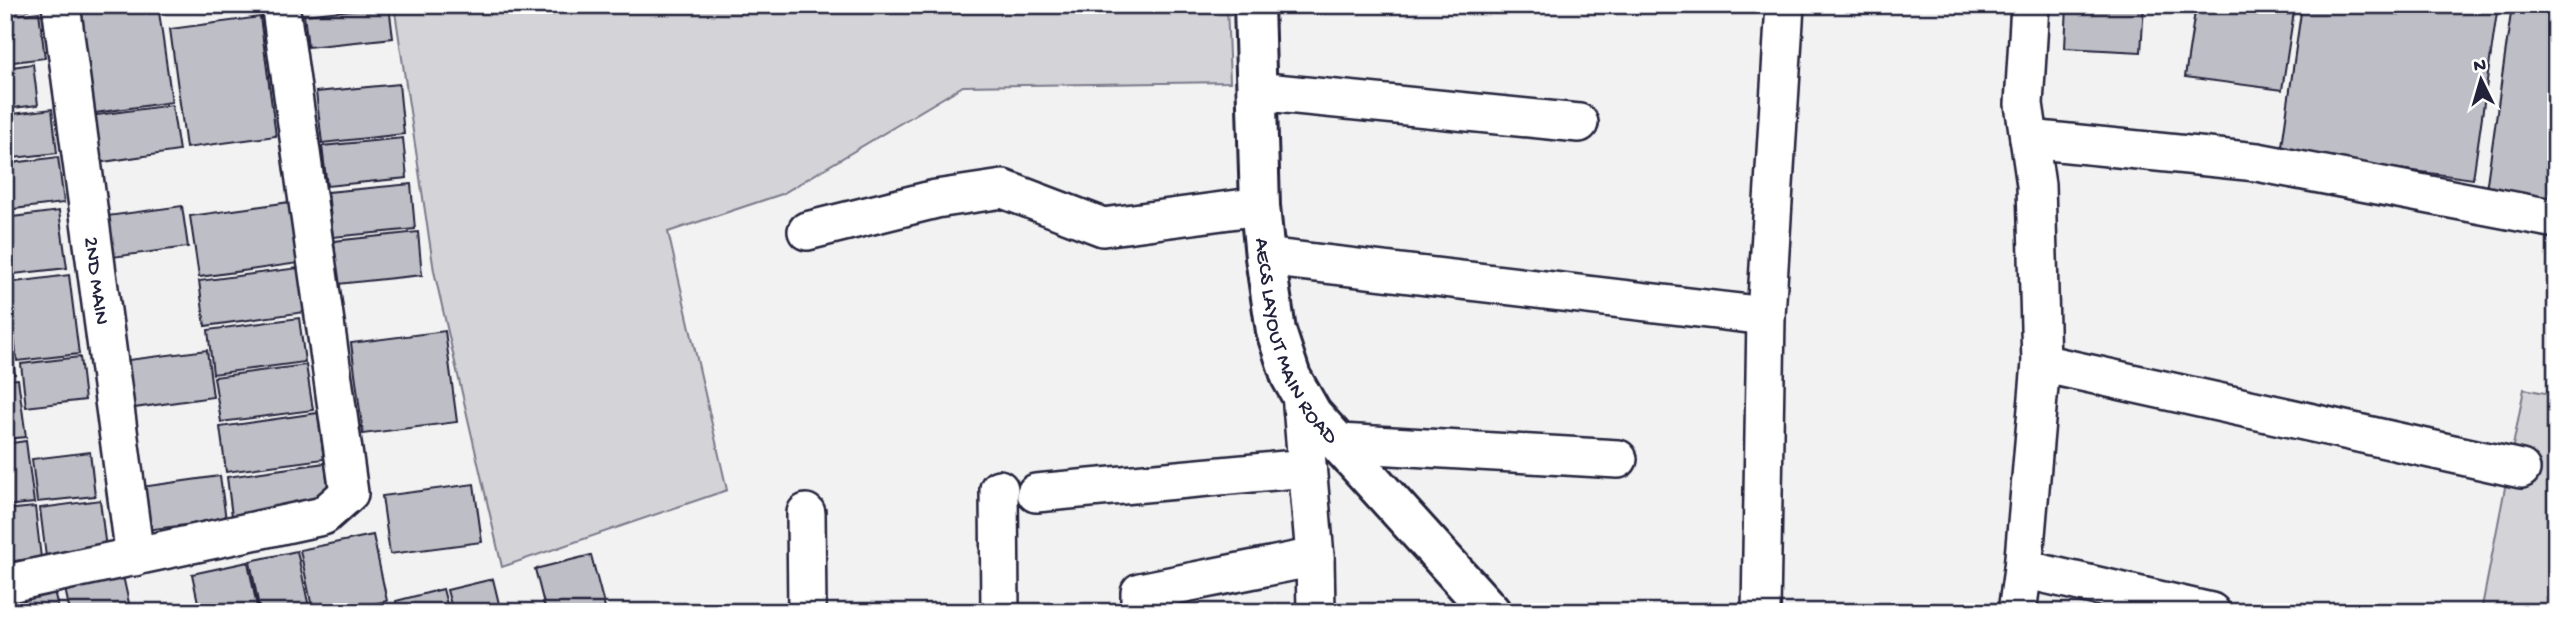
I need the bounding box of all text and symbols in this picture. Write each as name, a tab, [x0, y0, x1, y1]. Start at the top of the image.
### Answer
north arrow	[2446, 46, 2516, 116]
text: N	[2473, 55, 2487, 79]
street label: 2ND MAIN	[76, 236, 113, 326]
street label: AECS LAYOUT MAIN ROAD	[1247, 237, 1342, 451]

